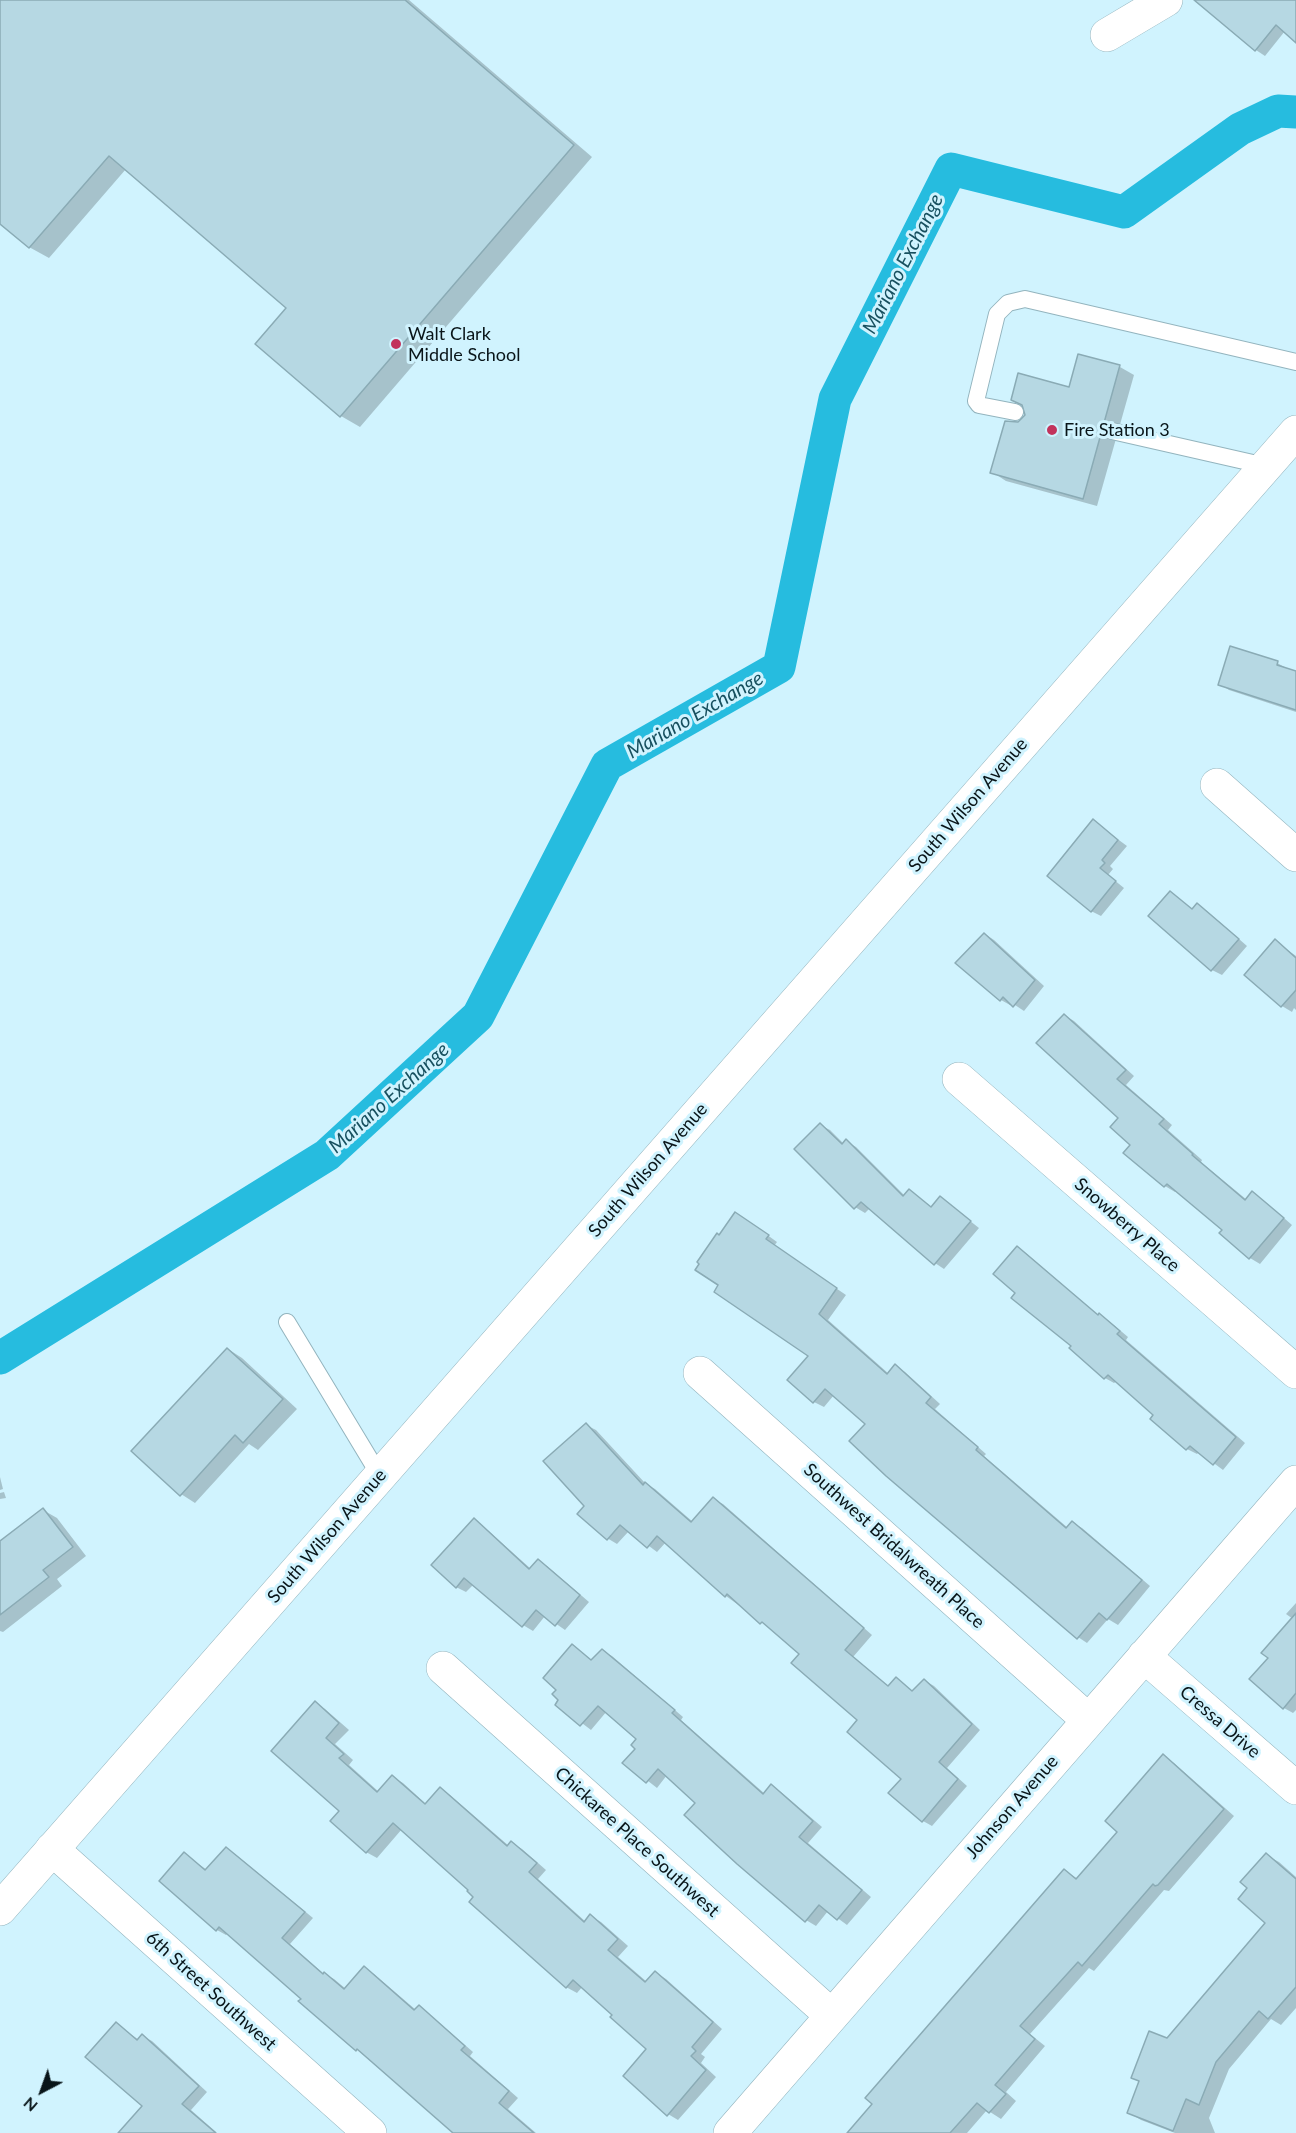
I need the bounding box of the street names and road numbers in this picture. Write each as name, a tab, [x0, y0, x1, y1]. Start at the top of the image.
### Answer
street label: South Wilson Avenue	[904, 734, 1032, 876]
street label: South Wilson Avenue	[584, 1099, 712, 1241]
street label: Snowberry Place	[1070, 1173, 1184, 1277]
street label: Southwest Bridalwreath Place	[799, 1459, 989, 1633]
street label: South Wilson Avenue	[263, 1465, 391, 1607]
street label: Cressa Drive	[1175, 1681, 1265, 1763]
street label: Johnson Avenue	[961, 1751, 1063, 1863]
street label: Chickaree Place Southwest	[550, 1763, 724, 1921]
street label: 6th Street Southwest	[141, 1927, 281, 2055]

